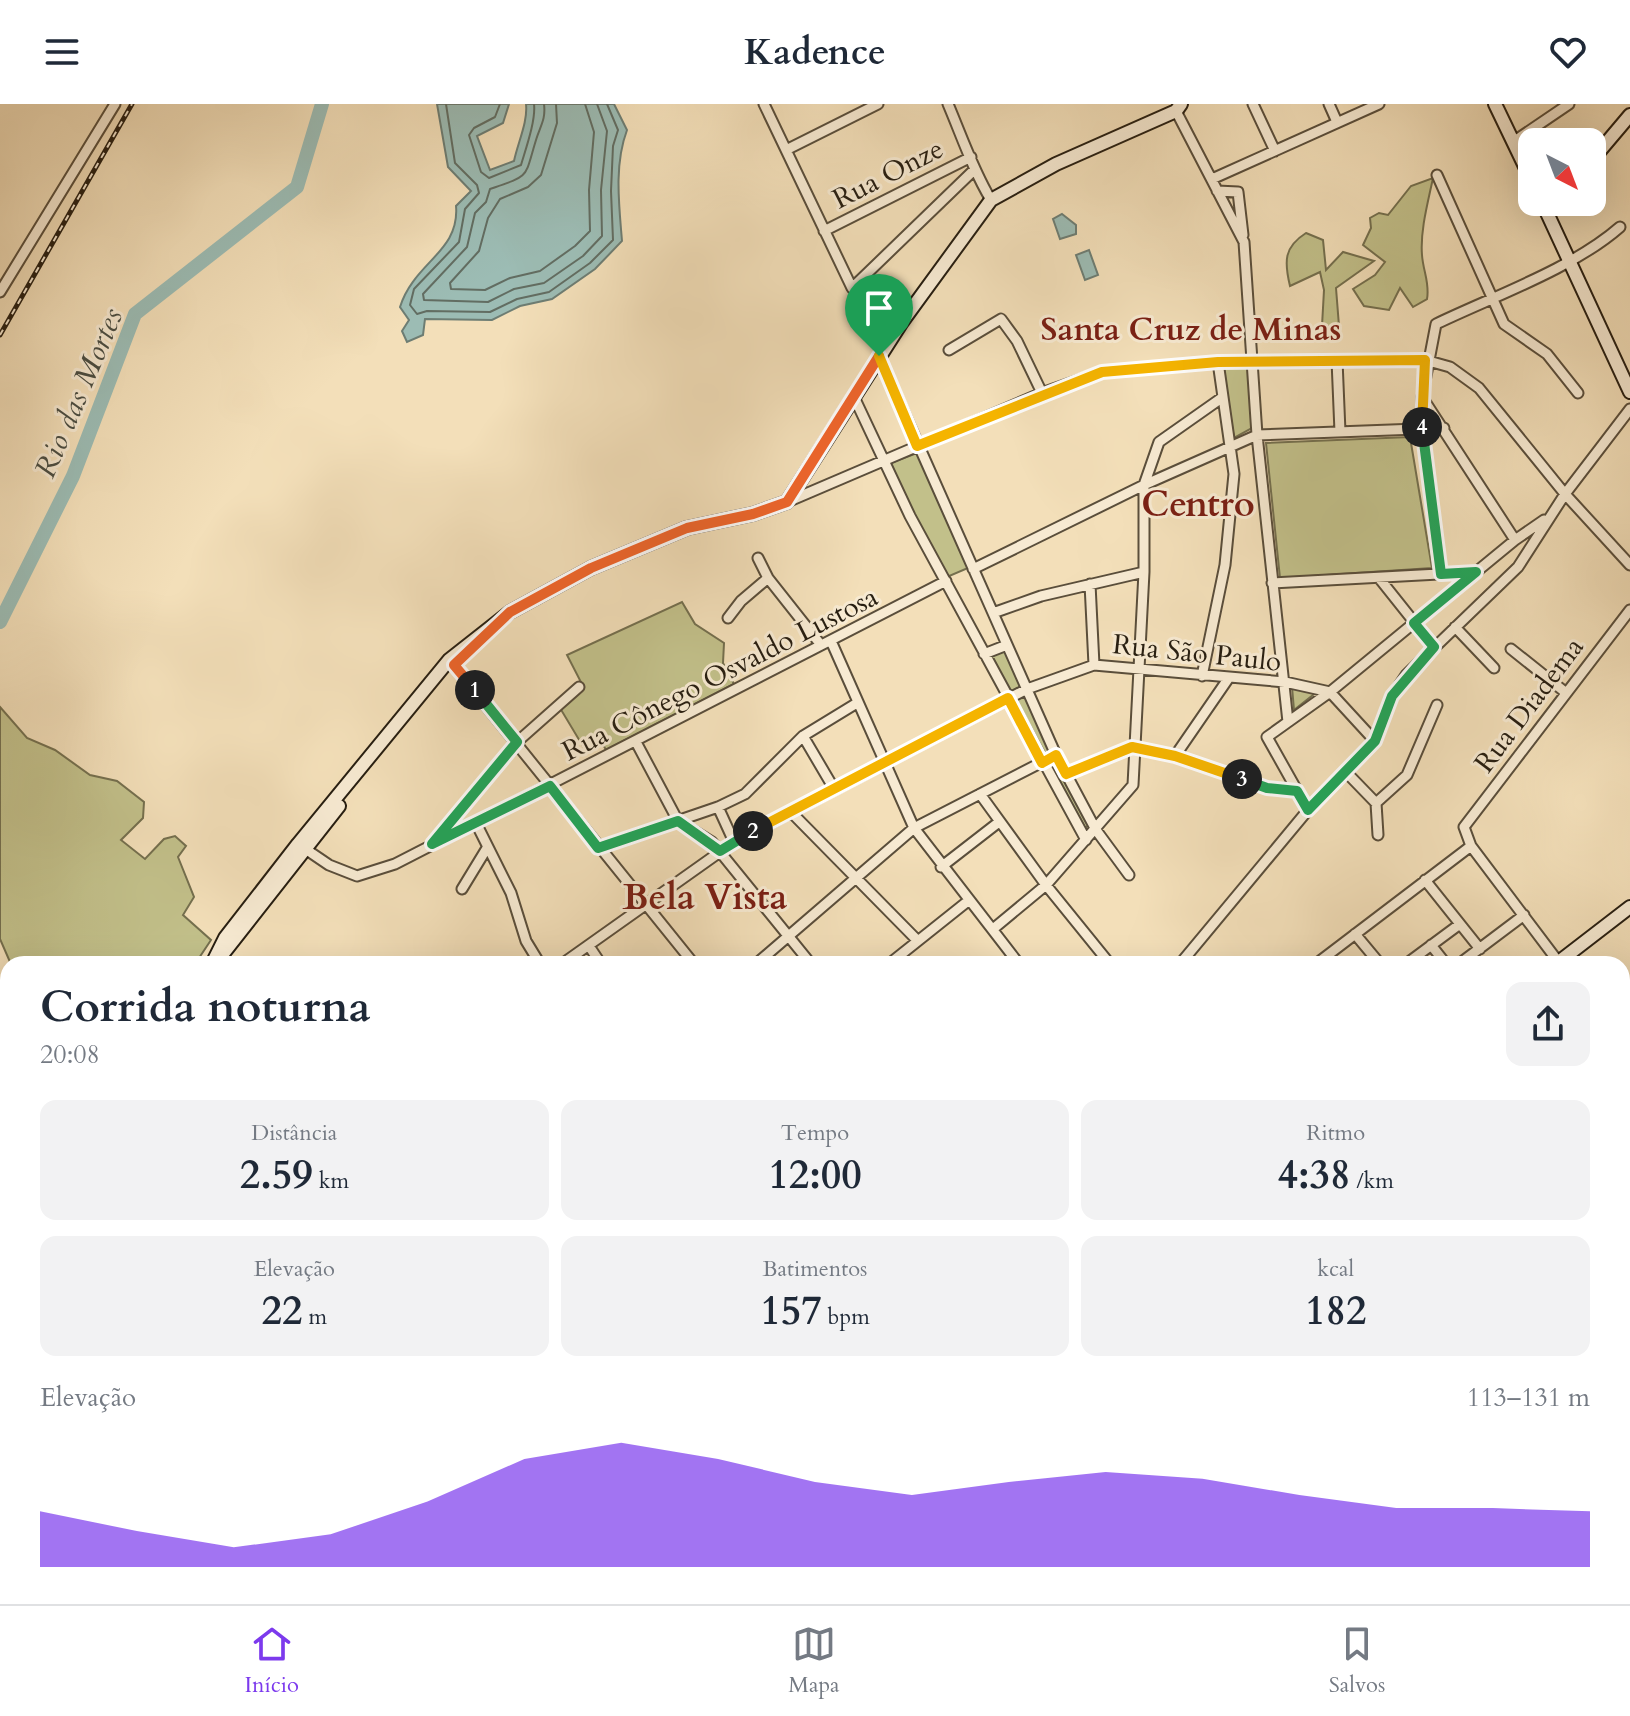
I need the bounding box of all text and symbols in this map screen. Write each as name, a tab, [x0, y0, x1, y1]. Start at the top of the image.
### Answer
text: Kadence	[744, 28, 886, 77]
icon: menu	[40, 30, 84, 74]
icon: heart	[1546, 30, 1590, 74]
north arrow	[1518, 128, 1606, 216]
map controls	[1518, 128, 1606, 216]
street label: Rua Onze	[826, 130, 950, 218]
pin	[845, 274, 913, 356]
icon: arrive	[857, 286, 901, 330]
water label: Rio das Mortes	[25, 302, 133, 484]
district label: Santa Cruz de Minas	[1041, 308, 1341, 352]
pin: 4	[1402, 407, 1442, 447]
text: 4	[1416, 412, 1428, 442]
district label: Centro	[1141, 480, 1255, 529]
street label: Rua Cônego Osvaldo Lustosa	[556, 578, 884, 770]
street label: Rua São Paulo	[1111, 625, 1283, 681]
street label: Rua Diadema	[1466, 629, 1592, 781]
pin: 1	[455, 670, 495, 710]
text: 1	[469, 675, 481, 705]
pin: 3	[1222, 759, 1262, 799]
text: 3	[1236, 764, 1248, 794]
pin: 2	[733, 811, 773, 851]
text: 2	[747, 816, 759, 846]
district label: Bela Vista	[623, 873, 788, 922]
text: Corrida noturna	[40, 977, 371, 1037]
button: share	[1506, 982, 1590, 1066]
text: 20:08	[40, 1037, 100, 1072]
text: Distância	[251, 1118, 337, 1148]
text: Tempo	[781, 1118, 849, 1148]
text: Ritmo	[1306, 1118, 1365, 1148]
text: 2.59	[240, 1148, 313, 1203]
text: 12:00	[768, 1148, 862, 1203]
text: 4:38	[1277, 1148, 1350, 1203]
text: km	[313, 1166, 349, 1196]
text: /km	[1350, 1166, 1394, 1196]
text: Elevação	[254, 1254, 335, 1284]
text: Batimentos	[763, 1254, 867, 1284]
text: kcal	[1317, 1254, 1354, 1284]
text: 22	[262, 1284, 303, 1339]
text: 157	[760, 1284, 822, 1339]
text: 182	[1305, 1284, 1366, 1339]
text: m	[303, 1302, 327, 1332]
text: bpm	[822, 1302, 870, 1332]
text: Elevação	[40, 1380, 136, 1415]
text: 113–131 m	[1467, 1380, 1590, 1415]
tab: Início	[245, 1622, 299, 1700]
tab: Mapa	[788, 1622, 840, 1700]
tab: Salvos	[1329, 1622, 1385, 1700]

